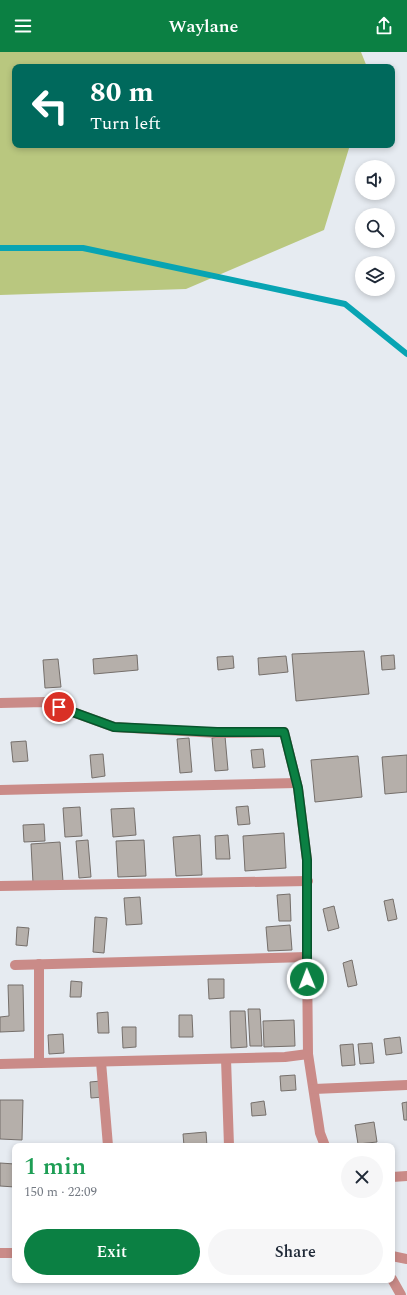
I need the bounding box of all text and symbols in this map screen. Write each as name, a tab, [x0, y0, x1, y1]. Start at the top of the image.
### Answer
text: Waylane	[169, 13, 238, 40]
icon: menu	[12, 15, 34, 37]
icon: share	[373, 15, 395, 37]
text: 80 m	[90, 71, 154, 114]
icon: left	[24, 80, 76, 132]
text: Turn left	[90, 110, 161, 137]
map controls	[355, 160, 395, 296]
button: sound	[355, 160, 395, 200]
button: search	[355, 208, 395, 248]
button: layers	[355, 256, 395, 296]
pin	[42, 690, 76, 724]
icon: arrive	[48, 696, 70, 718]
position arrow	[286, 958, 328, 1000]
text: 1 min	[24, 1149, 86, 1185]
button: close	[341, 1156, 383, 1198]
text: 150 m · 22:09	[24, 1182, 97, 1202]
button: Exit	[24, 1229, 200, 1275]
button: Share	[208, 1229, 383, 1275]

